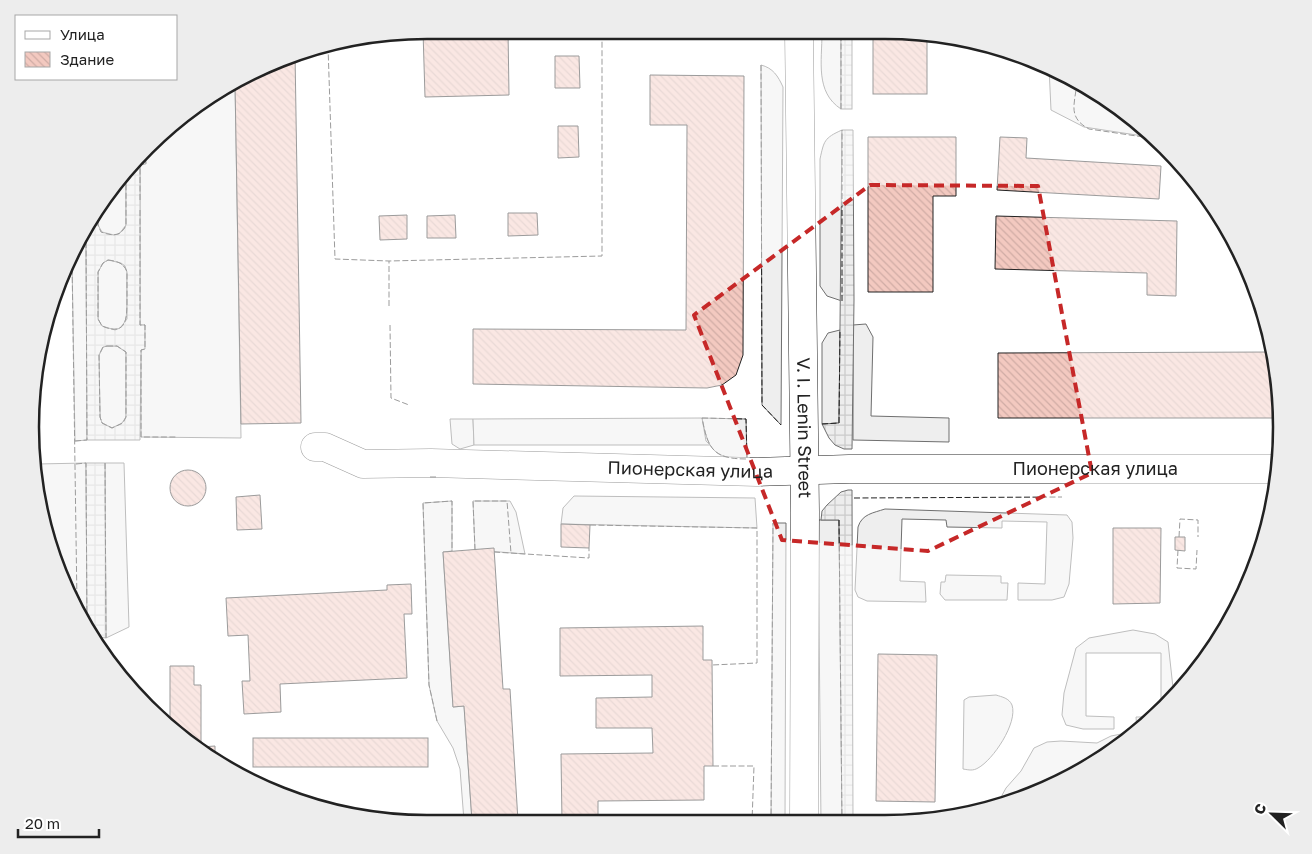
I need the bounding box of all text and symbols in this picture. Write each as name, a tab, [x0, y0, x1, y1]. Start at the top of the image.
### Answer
legend	[15, 15, 178, 80]
text: Улица	[60, 25, 105, 43]
text: Здание	[60, 50, 114, 68]
street label: V. I. Lenin Street	[793, 357, 817, 499]
street label: Пионерская улица	[607, 456, 773, 482]
street label: Пионерская улица	[1012, 457, 1178, 479]
north arrow	[1247, 789, 1297, 839]
text: С	[1250, 801, 1269, 817]
scale bar	[18, 806, 99, 838]
text: 20 m	[25, 814, 60, 832]

